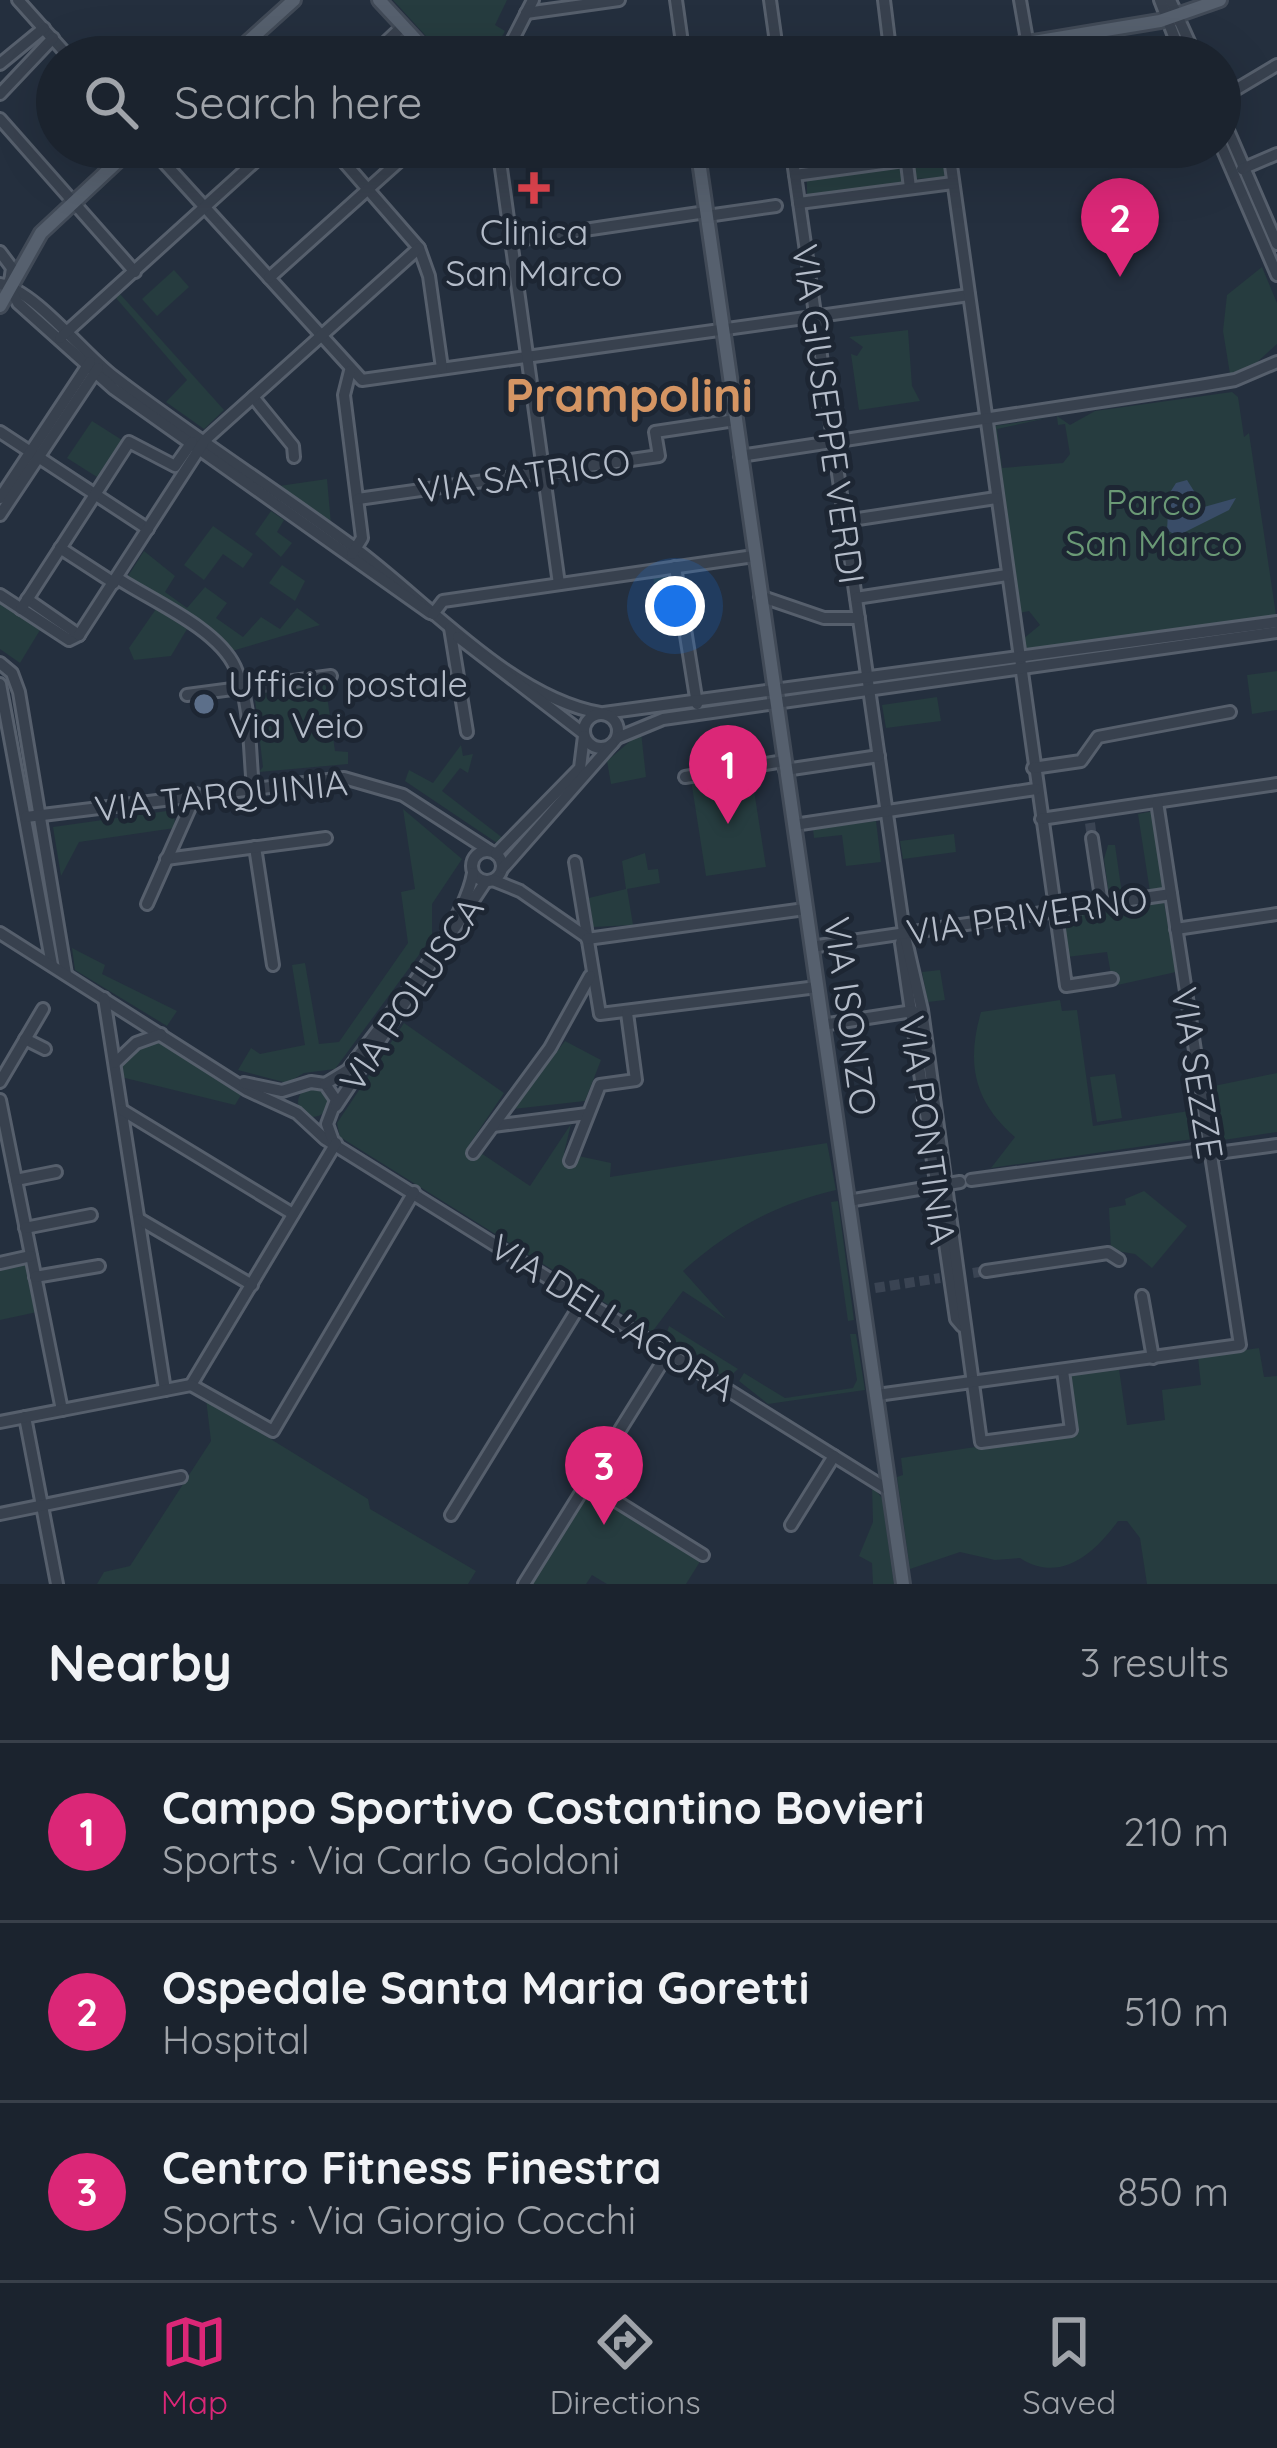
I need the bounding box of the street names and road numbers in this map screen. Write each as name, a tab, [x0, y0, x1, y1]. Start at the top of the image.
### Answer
street label: VIA GIUSEPPE VERDI	[783, 241, 875, 587]
street label: VIA SATRICO	[415, 438, 633, 512]
street label: VIA TARQUINIA	[92, 759, 350, 831]
street label: VIA PRIVERNO	[904, 876, 1150, 954]
street label: VIA POLUSCA	[329, 888, 493, 1100]
street label: VIA ISONZO	[815, 914, 887, 1118]
street label: VIA SEZZE	[1162, 984, 1234, 1162]
street label: VIA PONTINIA	[890, 1013, 966, 1247]
street label: VIA DELL'AGORA	[482, 1224, 744, 1410]

